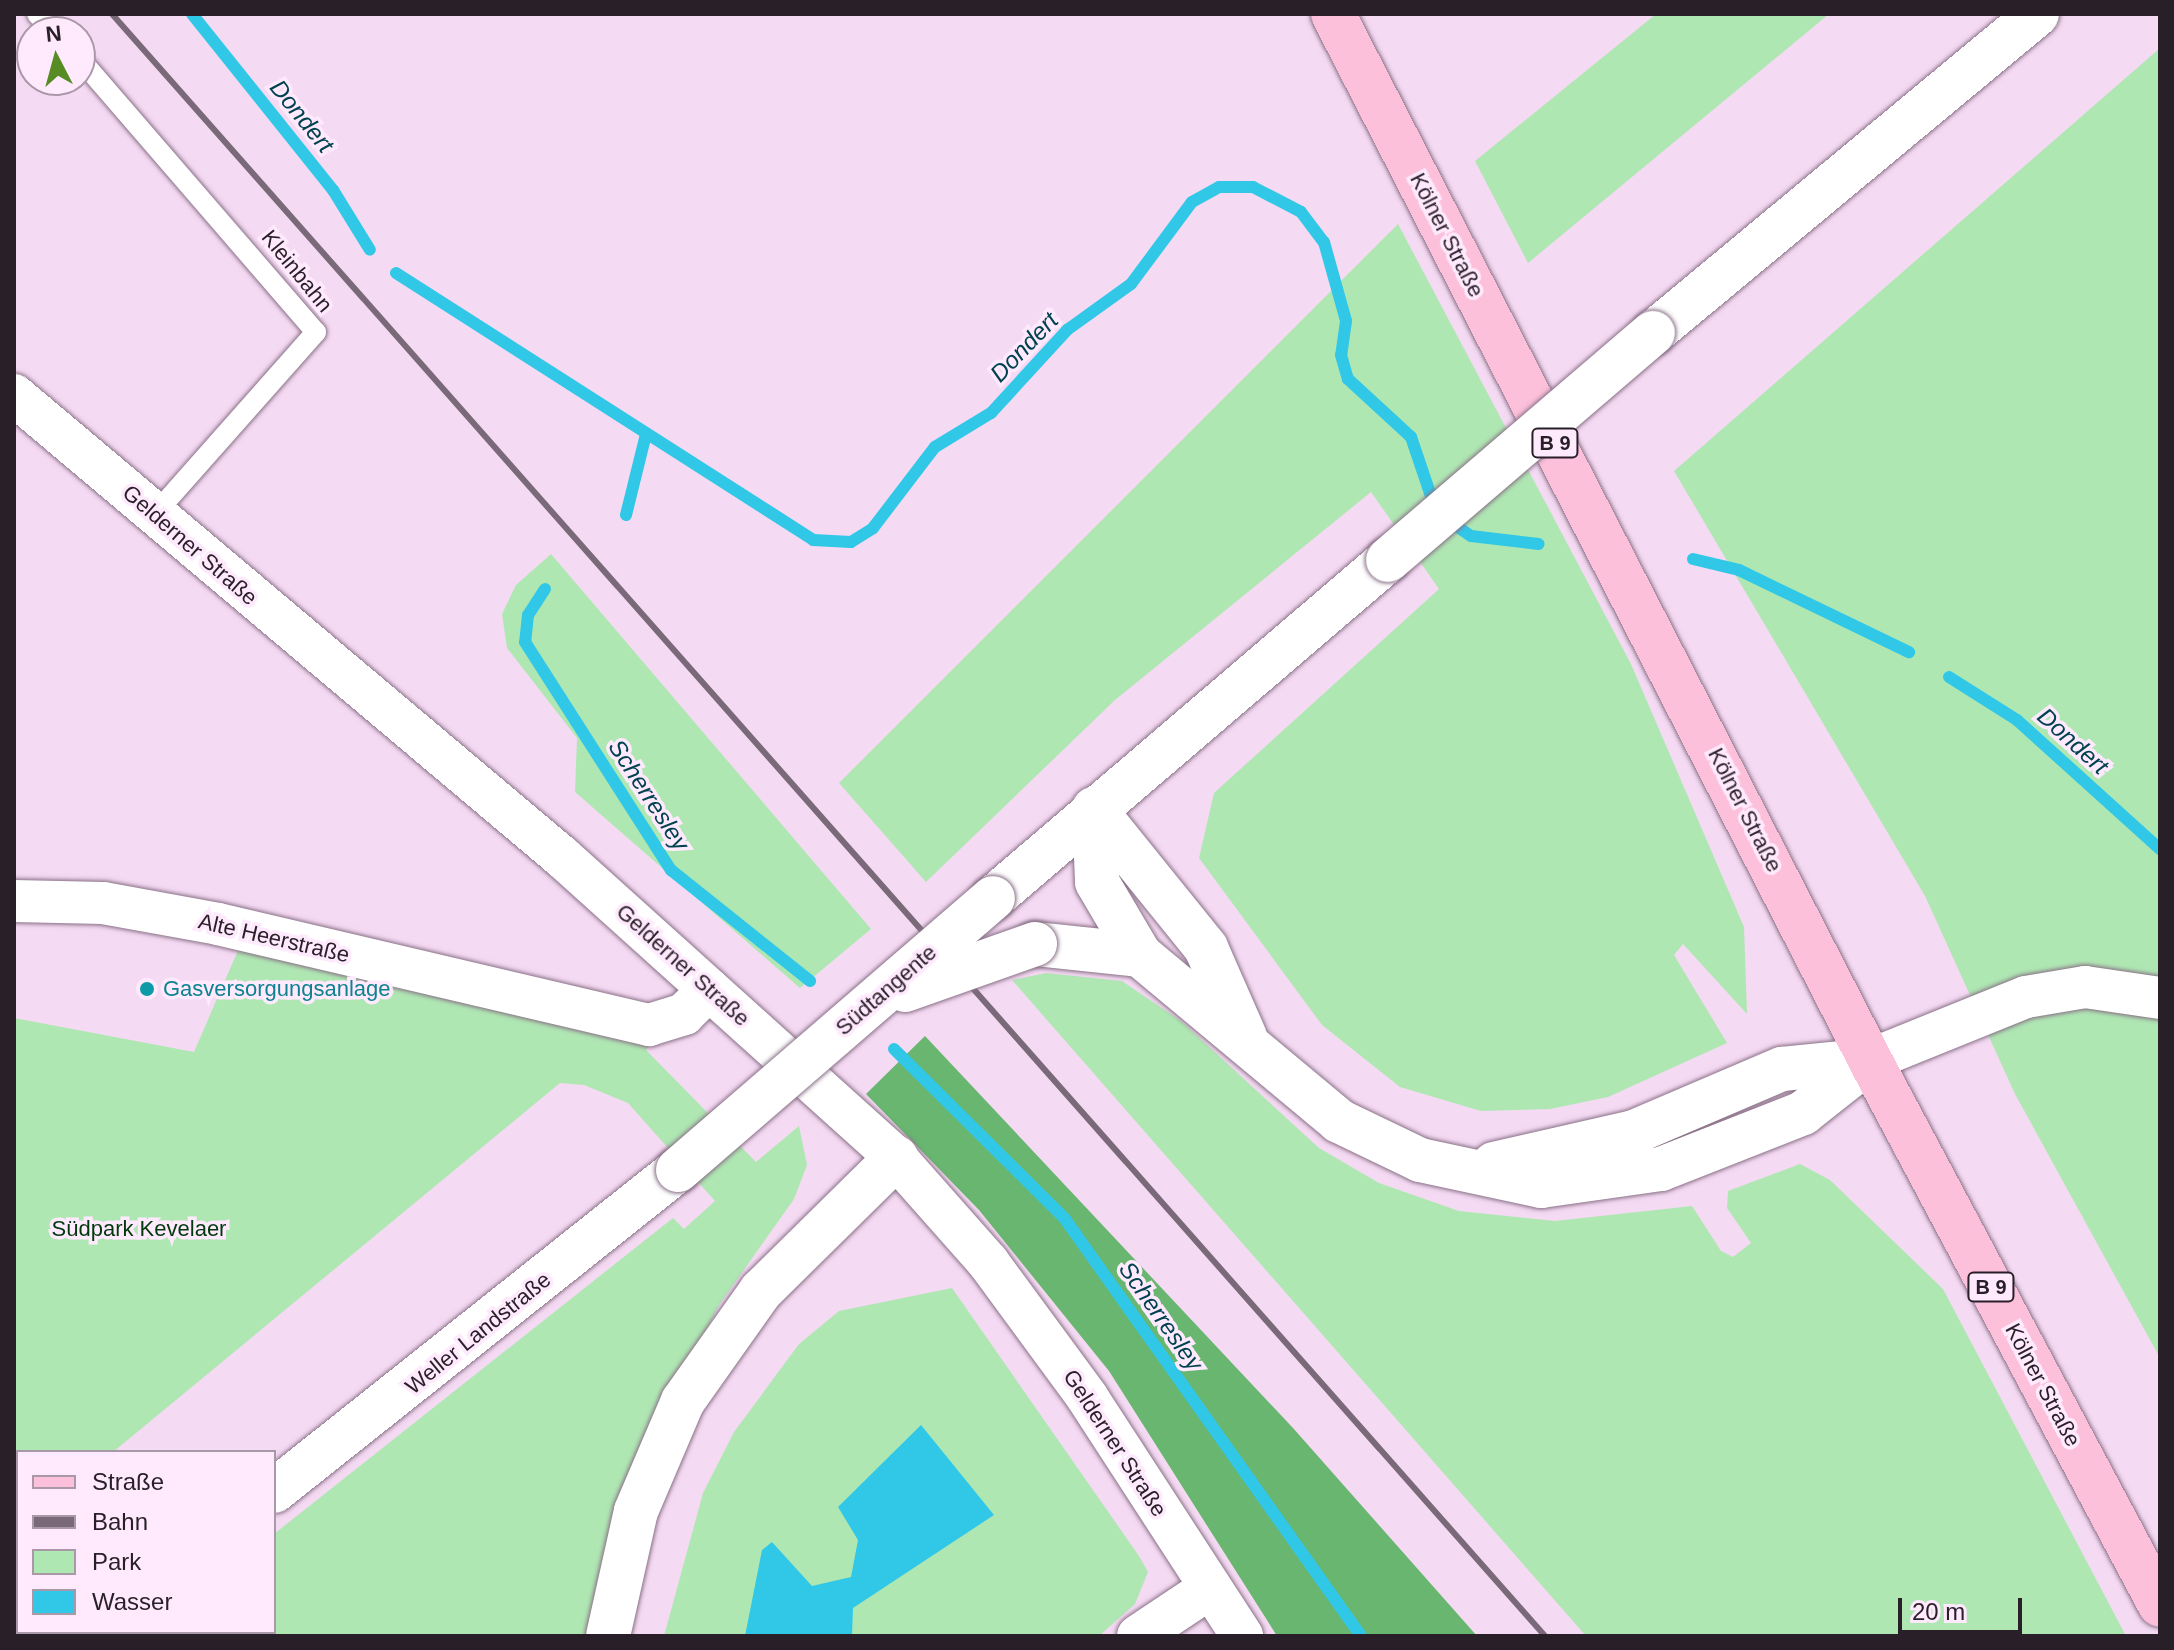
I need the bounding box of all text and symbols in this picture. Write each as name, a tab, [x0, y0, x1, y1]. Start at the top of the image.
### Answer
north arrow	[16, 16, 96, 96]
text: N	[44, 20, 63, 47]
water label: Dondert	[264, 74, 340, 158]
street label: Kölner Straße	[1404, 169, 1490, 301]
street label: Kleinbahn	[256, 225, 338, 317]
water label: Dondert	[984, 306, 1064, 388]
road number: B 9	[1531, 427, 1579, 459]
street label: Gelderner Straße	[117, 479, 263, 611]
water label: Dondert	[2032, 702, 2114, 780]
water label: Scherresley	[602, 734, 696, 856]
street label: Kölner Straße	[1702, 744, 1788, 876]
street label: Gelderner Straße	[611, 898, 755, 1032]
street label: Alte Heerstraße	[196, 908, 352, 968]
street label: Südtangente	[830, 939, 942, 1041]
place label: Gasversorgungsanlage	[163, 976, 390, 1002]
marker: Gasversorgungsanlage	[138, 980, 156, 998]
park label: Südpark Kevelaer	[52, 1216, 226, 1242]
water label: Scherresley	[1113, 1256, 1209, 1376]
street label: Weller Landstraße	[400, 1266, 556, 1400]
road number: B 9	[1967, 1271, 2015, 1303]
street label: Kölner Straße	[1999, 1319, 2087, 1451]
street label: Gelderner Straße	[1058, 1365, 1172, 1521]
legend	[16, 1450, 276, 1634]
text: Straße	[92, 1468, 164, 1495]
text: Bahn	[92, 1508, 148, 1535]
text: Park	[92, 1548, 141, 1575]
scale bar	[1902, 1582, 2026, 1632]
text: Wasser	[92, 1588, 172, 1615]
text: 20 m	[1912, 1598, 1965, 1625]

